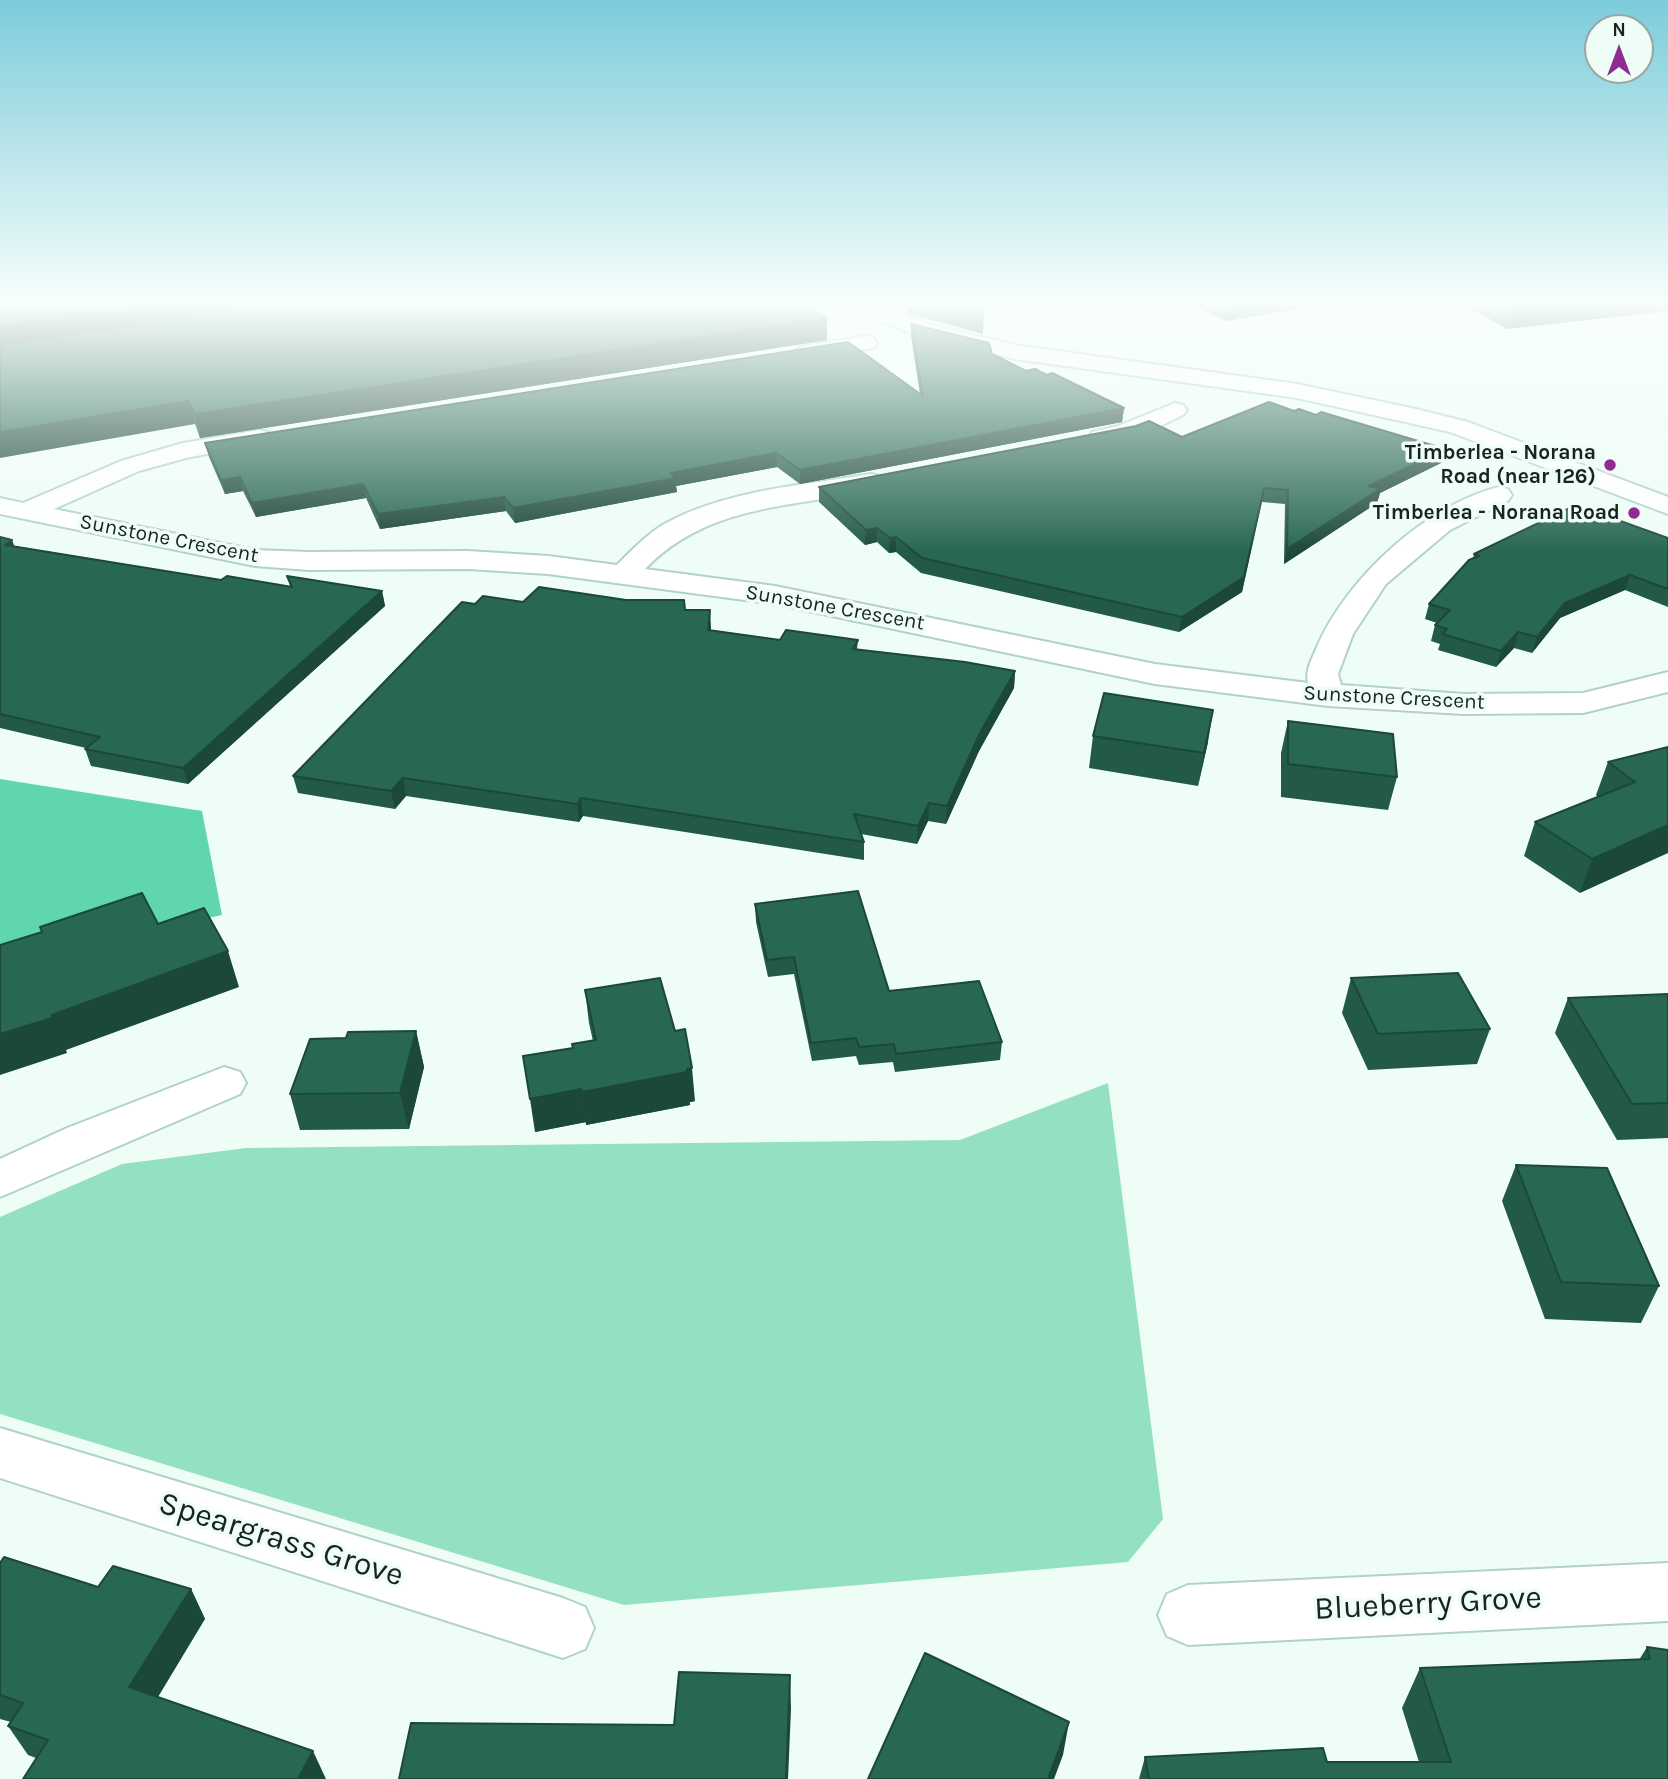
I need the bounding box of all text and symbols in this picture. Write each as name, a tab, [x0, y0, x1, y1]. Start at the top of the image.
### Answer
north arrow	[1584, 14, 1654, 84]
text: N	[1612, 19, 1626, 41]
place label: Timberlea - Norana Road (near 126)	[1405, 440, 1596, 490]
marker: Timberlea - Norana Road (near 126)	[1602, 457, 1618, 473]
place label: Timberlea - Norana Road	[1373, 500, 1620, 526]
marker: Timberlea - Norana Road	[1626, 505, 1642, 521]
street label: Sunstone Crescent	[78, 509, 260, 569]
street label: Sunstone Crescent	[743, 580, 927, 636]
street label: Sunstone Crescent	[1303, 681, 1485, 715]
street label: Speargrass Grove	[154, 1485, 408, 1595]
street label: Blueberry Grove	[1313, 1579, 1543, 1629]

